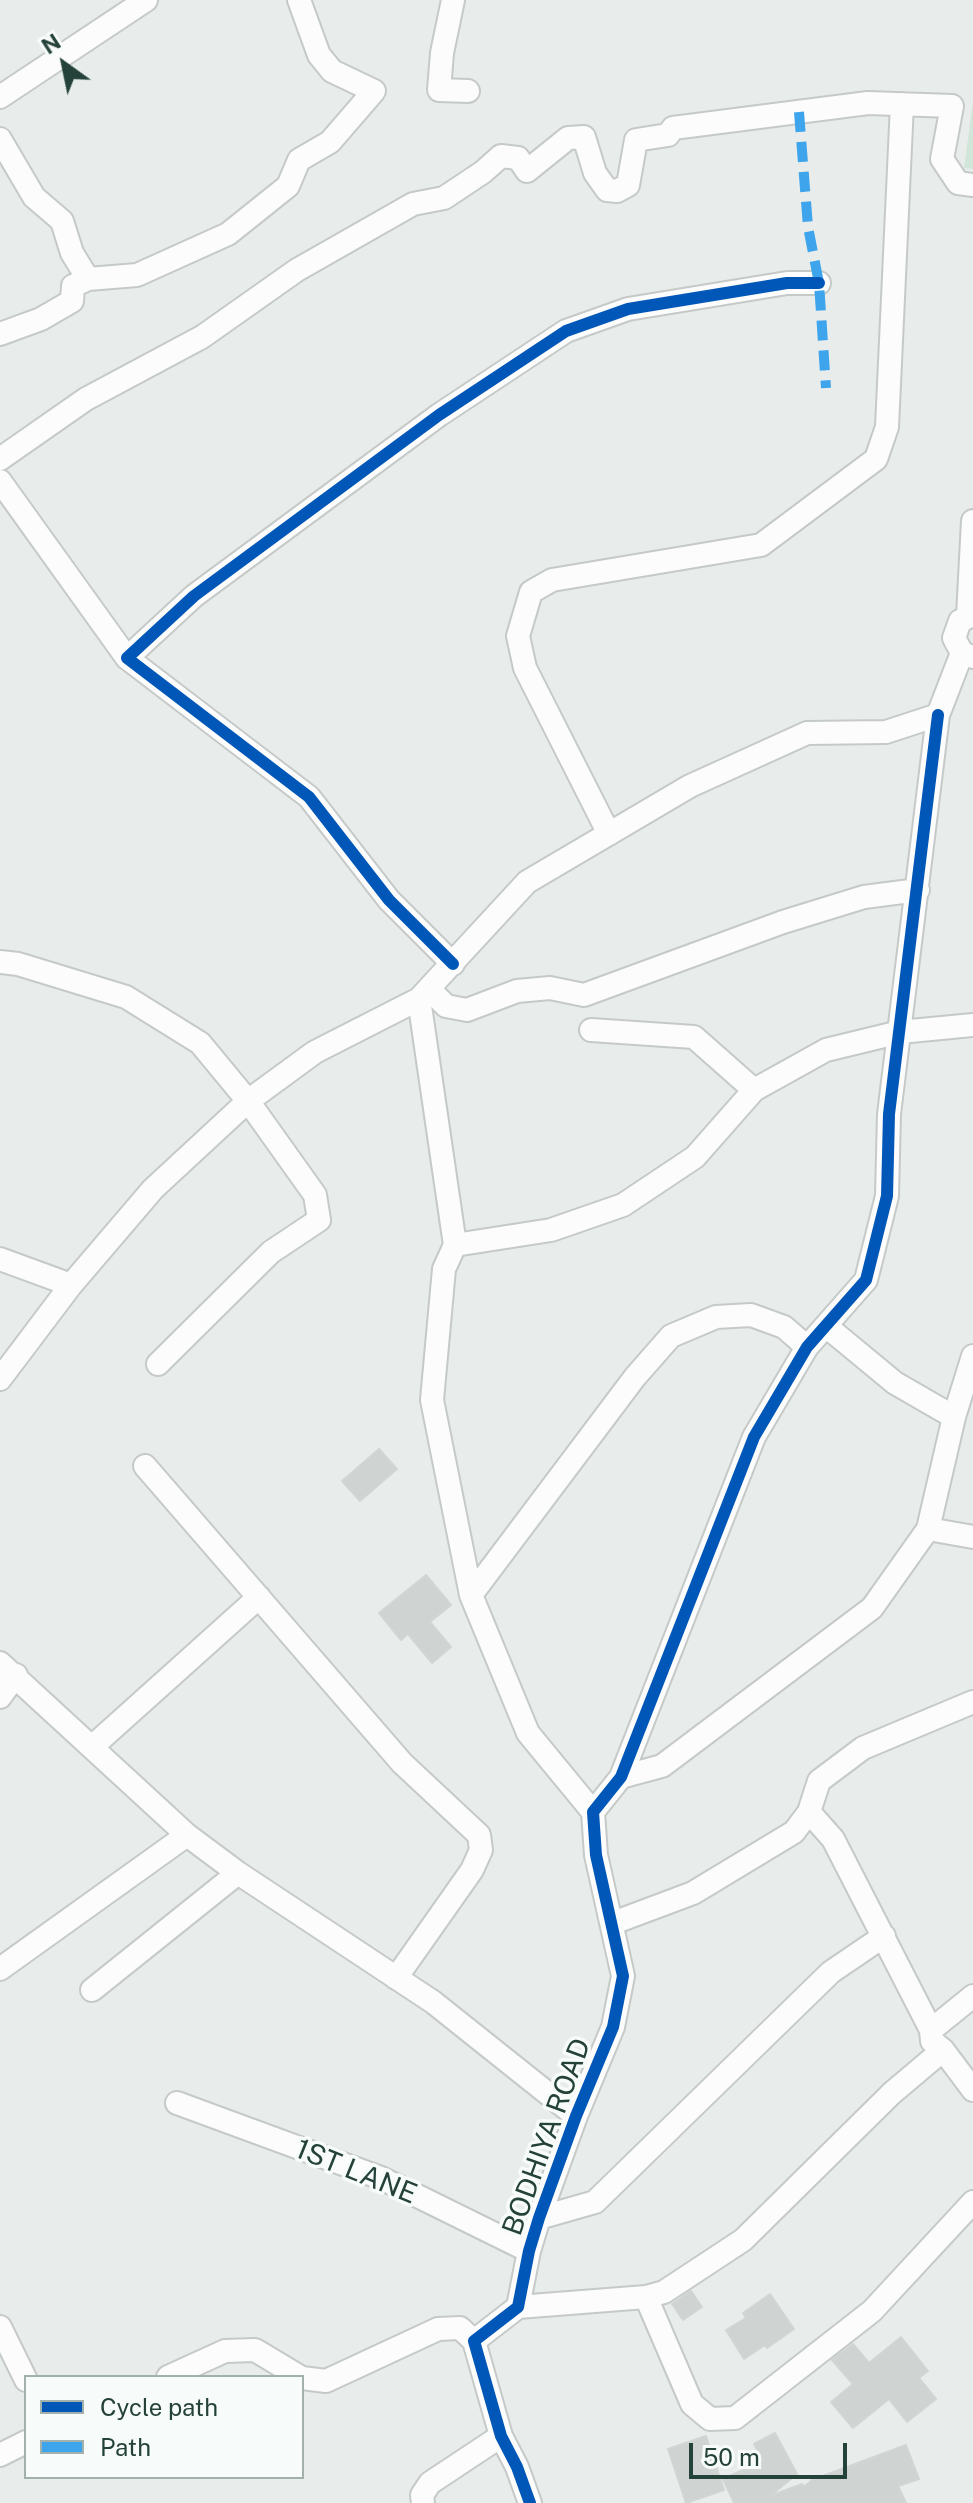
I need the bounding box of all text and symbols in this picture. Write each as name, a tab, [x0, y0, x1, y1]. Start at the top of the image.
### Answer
north arrow	[24, 24, 104, 104]
text: N	[37, 28, 65, 59]
street label: BODHIYA ROAD	[496, 2034, 598, 2240]
street label: 1ST LANE	[290, 2132, 422, 2212]
legend	[24, 2375, 304, 2479]
text: Cycle path	[100, 2393, 218, 2421]
scale bar	[693, 2427, 851, 2477]
text: Path	[100, 2433, 151, 2461]
text: 50 m	[703, 2443, 760, 2471]

